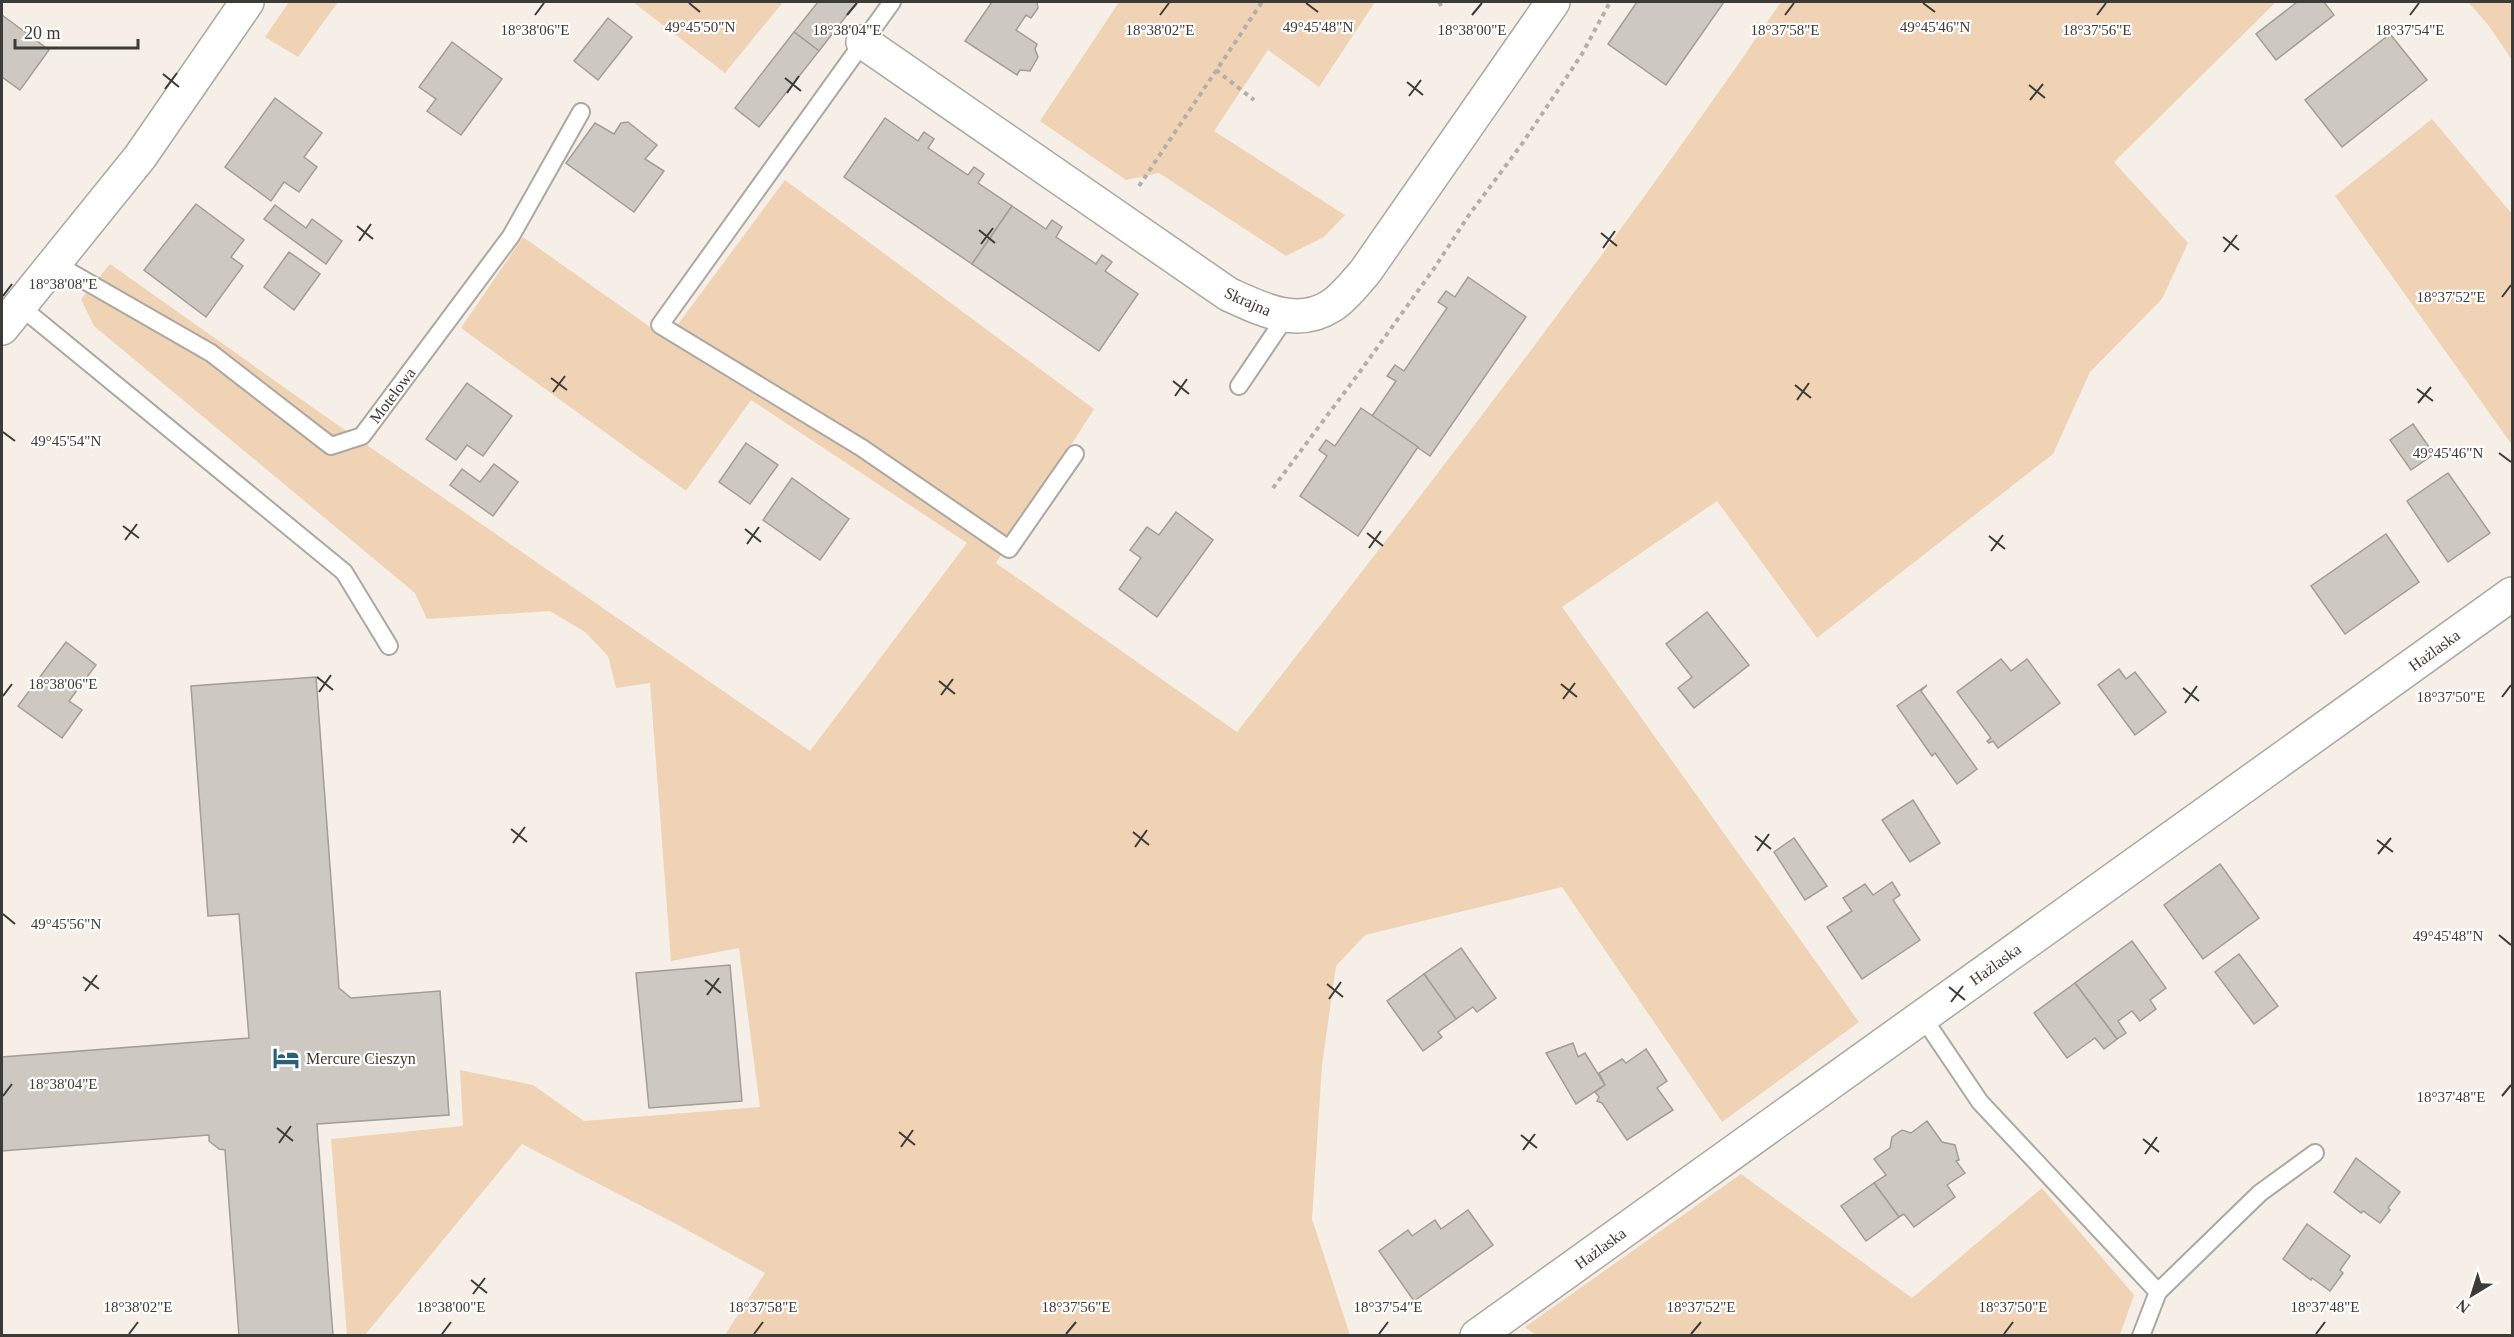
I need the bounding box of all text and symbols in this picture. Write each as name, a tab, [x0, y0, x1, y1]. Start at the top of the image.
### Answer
scale bar	[15, 12, 138, 50]
text: 49°45'50"N	[665, 19, 735, 35]
text: 49°45'48"N	[1283, 19, 1353, 35]
text: 49°45'46"N	[1900, 19, 1970, 35]
text: 18°38'06"E	[501, 22, 570, 38]
text: 18°38'04"E	[813, 22, 882, 38]
text: 18°38'02"E	[1126, 22, 1195, 38]
text: 18°38'00"E	[1438, 22, 1507, 38]
text: 18°37'58"E	[1751, 22, 1820, 38]
text: 18°37'56"E	[2063, 22, 2132, 38]
text: 18°37'54"E	[2376, 22, 2445, 38]
text: 20 m	[24, 23, 61, 43]
text: 18°38'08"E	[29, 276, 98, 292]
street label: Skrajna	[1222, 284, 1274, 320]
text: 18°37'52"E	[2417, 289, 2486, 305]
street label: Motelowa	[366, 364, 419, 426]
text: 49°45'54"N	[31, 433, 101, 449]
text: 49°45'46"N	[2413, 445, 2483, 461]
street label: Hażlaska	[2406, 626, 2463, 675]
text: 18°38'06"E	[29, 676, 98, 692]
text: 18°37'50"E	[2417, 689, 2486, 705]
text: 49°45'56"N	[31, 916, 101, 932]
text: 49°45'48"N	[2413, 928, 2483, 944]
street label: Hażlaska	[1967, 940, 2024, 989]
hotel icon: Mercure Cieszyn	[271, 1043, 301, 1073]
place label: Mercure Cieszyn	[306, 1050, 416, 1068]
text: 18°38'04"E	[29, 1076, 98, 1092]
text: 18°37'48"E	[2417, 1089, 2486, 1105]
street label: Hażlaska	[1572, 1224, 1629, 1273]
north arrow	[2442, 1265, 2502, 1325]
text: N	[2453, 1296, 2473, 1317]
text: 18°38'02"E	[104, 1299, 173, 1315]
text: 18°38'00"E	[417, 1299, 486, 1315]
text: 18°37'58"E	[729, 1299, 798, 1315]
text: 18°37'56"E	[1042, 1299, 1111, 1315]
text: 18°37'54"E	[1354, 1299, 1423, 1315]
text: 18°37'52"E	[1667, 1299, 1736, 1315]
text: 18°37'50"E	[1979, 1299, 2048, 1315]
text: 18°37'48"E	[2291, 1299, 2360, 1315]

